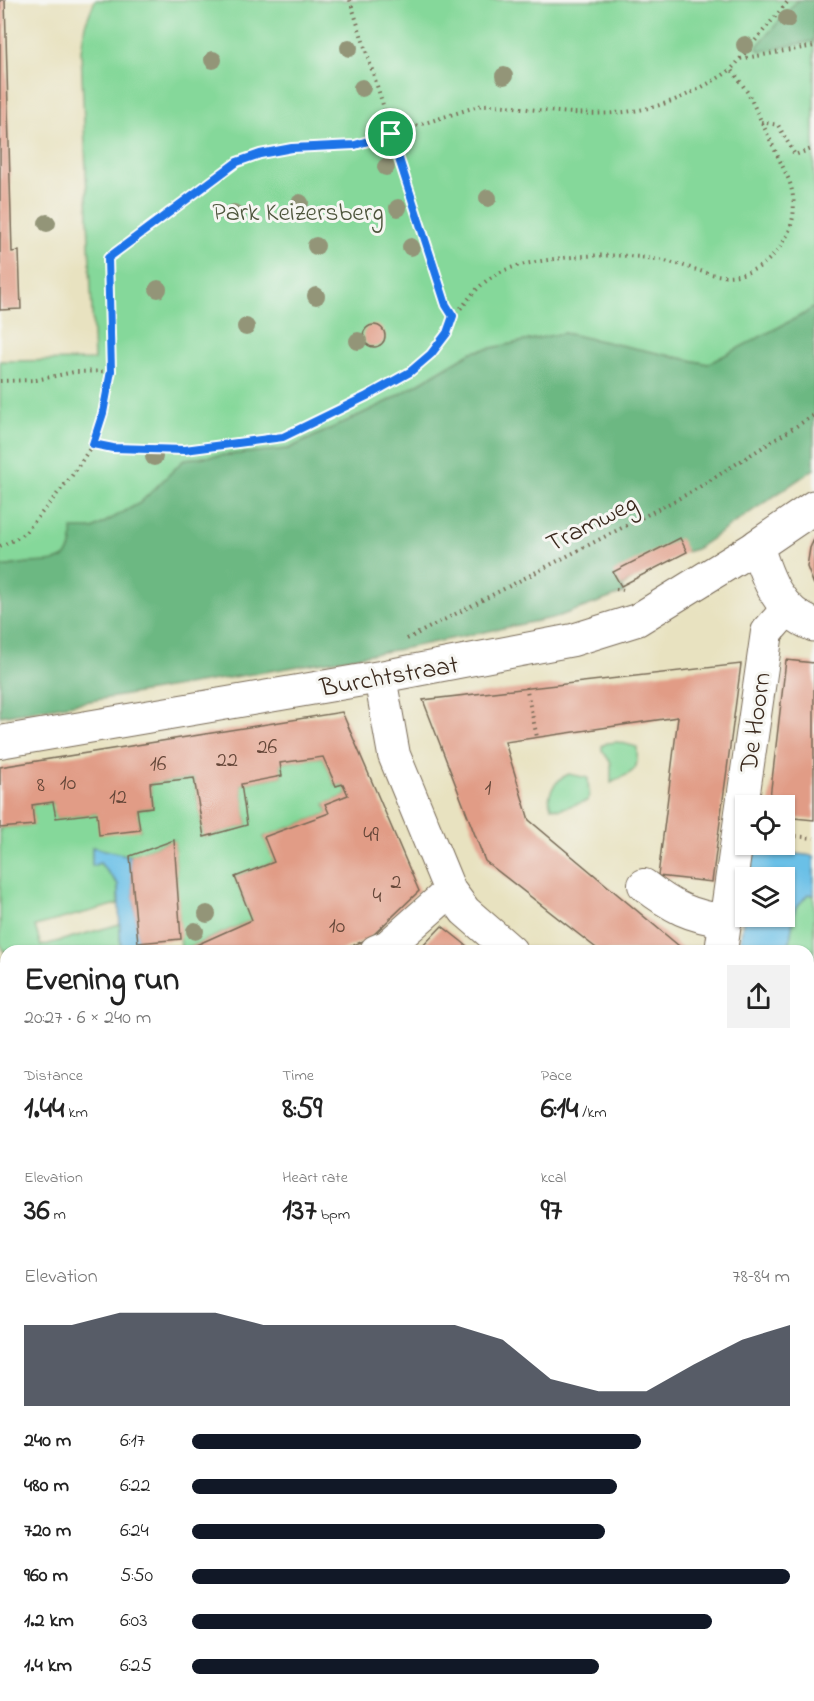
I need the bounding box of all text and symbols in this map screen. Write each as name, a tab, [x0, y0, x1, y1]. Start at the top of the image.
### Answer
pin	[365, 108, 416, 159]
icon: arrive	[374, 117, 407, 150]
park label: Park Keizersberg	[212, 195, 384, 233]
street label: Tramweg	[540, 486, 644, 564]
street label: Burchtstraat	[316, 647, 462, 709]
street label: De Hoorn	[731, 670, 783, 776]
house number: 26	[257, 732, 278, 764]
house number: 22	[216, 745, 238, 777]
house number: 16	[150, 749, 167, 781]
house number: 10	[60, 768, 76, 800]
house number: 8	[37, 770, 45, 802]
house number: 1	[485, 773, 492, 805]
house number: 12	[109, 782, 127, 814]
map controls	[735, 795, 795, 927]
button: locate	[735, 795, 795, 855]
house number: 49	[363, 820, 379, 852]
house number: 2	[391, 867, 402, 899]
button: layers	[735, 867, 795, 927]
house number: 4	[372, 881, 382, 913]
house number: 10	[329, 911, 345, 943]
text: Evening run	[24, 957, 179, 1005]
button: share	[727, 965, 790, 1028]
text: 20:27 · 6 × 240 m	[24, 1004, 151, 1033]
text: Distance	[24, 1064, 83, 1088]
text: Time	[282, 1064, 314, 1088]
text: Pace	[541, 1064, 572, 1088]
text: 1.44	[24, 1088, 64, 1132]
text: 8:59	[282, 1088, 322, 1132]
text: 6:14	[541, 1088, 578, 1132]
text: km	[64, 1101, 88, 1125]
text: /km	[578, 1101, 607, 1125]
text: Elevation	[24, 1166, 83, 1190]
text: Heart rate	[282, 1166, 348, 1190]
text: kcal	[541, 1166, 566, 1190]
text: 36	[24, 1190, 50, 1234]
text: 137	[282, 1190, 317, 1234]
text: 97	[541, 1190, 562, 1234]
text: m	[50, 1203, 66, 1227]
text: bpm	[317, 1203, 350, 1227]
text: Elevation	[24, 1263, 98, 1292]
text: 78–84 m	[732, 1263, 790, 1292]
text: 240 m	[24, 1427, 71, 1456]
text: 6:17	[120, 1427, 145, 1456]
text: 480 m	[24, 1472, 69, 1501]
text: 6:22	[120, 1472, 150, 1501]
text: 720 m	[24, 1517, 71, 1546]
text: 6:24	[120, 1517, 149, 1546]
text: 960 m	[24, 1562, 68, 1591]
text: 5:50	[120, 1562, 153, 1591]
text: 1.2 km	[24, 1607, 74, 1636]
text: 6:03	[120, 1607, 147, 1636]
text: 1.4 km	[24, 1652, 72, 1681]
text: 6:25	[120, 1652, 152, 1681]

